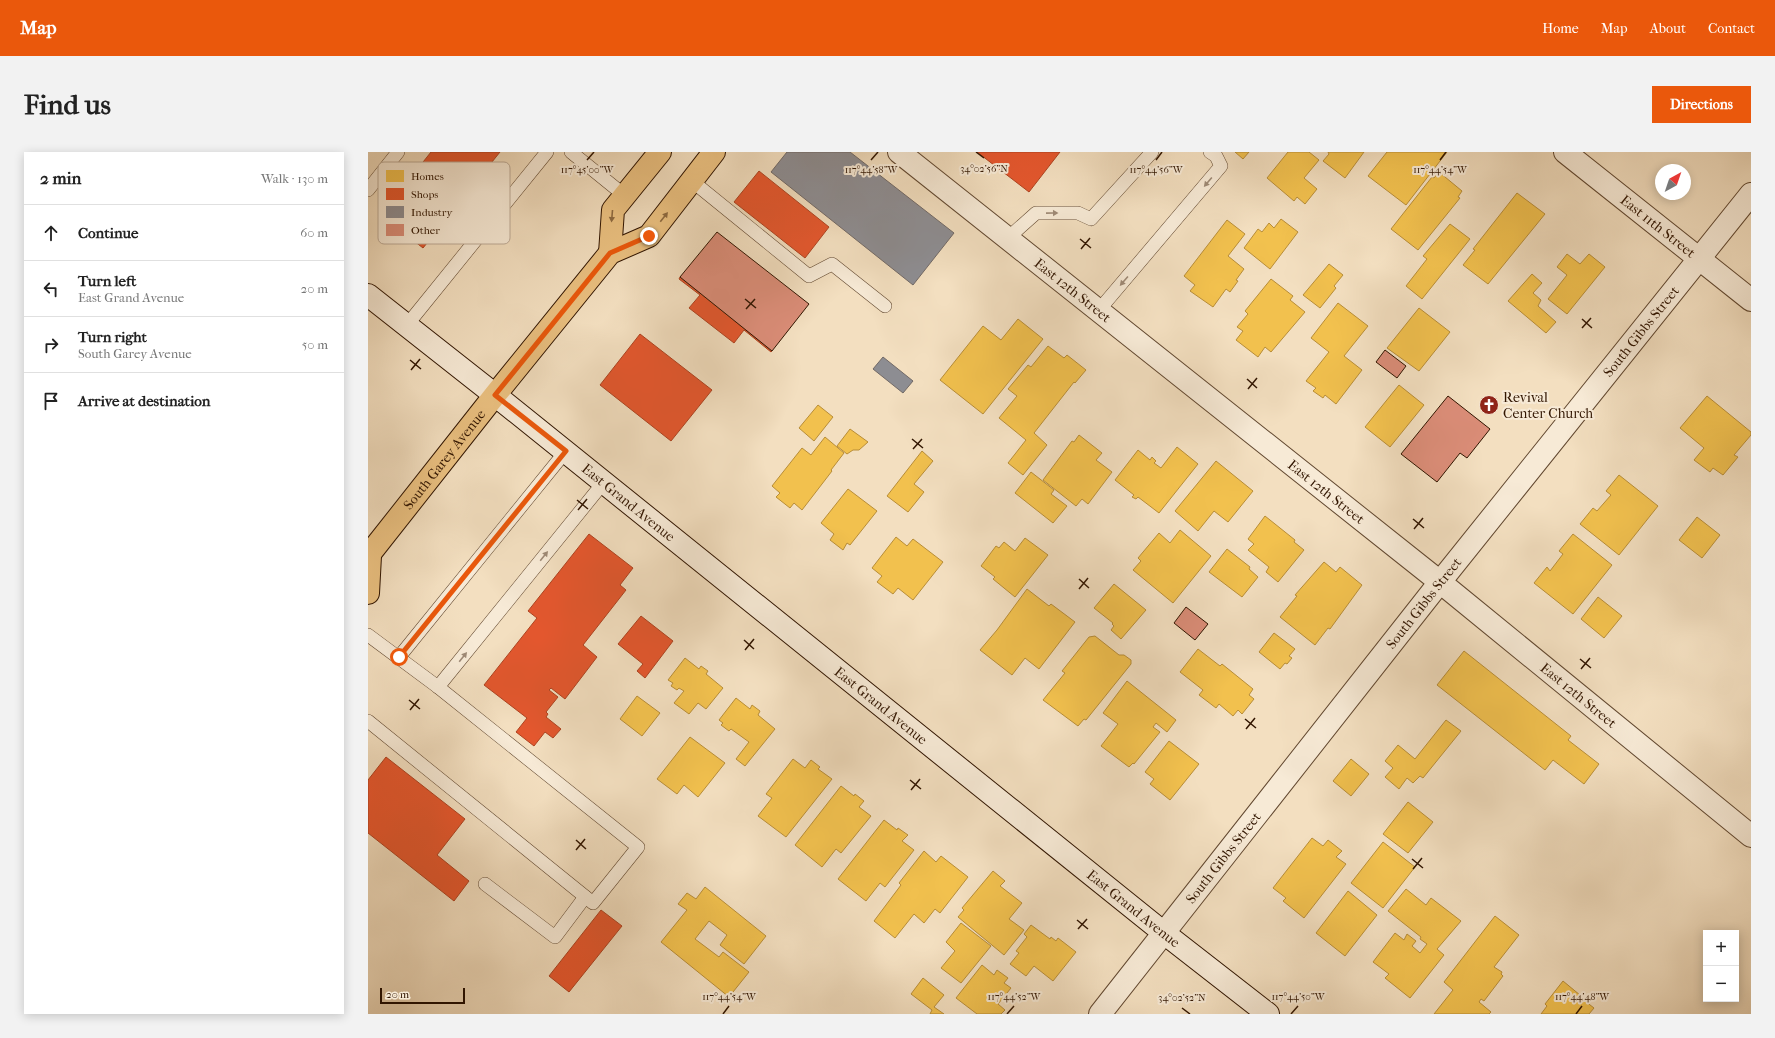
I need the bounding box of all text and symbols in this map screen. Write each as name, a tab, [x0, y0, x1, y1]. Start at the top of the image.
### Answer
text: Map	[20, 17, 56, 39]
text: Home	[1542, 20, 1579, 37]
text: Map	[1601, 20, 1628, 37]
text: About	[1650, 20, 1686, 37]
text: Contact	[1708, 20, 1755, 37]
button: Directions	[1652, 86, 1751, 123]
text: Find us	[24, 88, 111, 121]
legend	[378, 162, 510, 244]
text: 34°02'56"N	[960, 163, 1008, 175]
text: 117°45'00"W	[561, 164, 614, 176]
text: 117°44'58"W	[845, 164, 899, 176]
text: 117°44'56"W	[1129, 164, 1184, 176]
text: 117°44'54"W	[1413, 164, 1468, 176]
north arrow	[1655, 164, 1691, 200]
text: 2 min	[40, 168, 81, 188]
text: Homes	[411, 170, 444, 183]
text: Walk · 130 m	[261, 171, 328, 186]
one-way arrow	[1204, 176, 1213, 187]
text: Shops	[411, 188, 438, 201]
street label: East 11th Street	[1617, 191, 1699, 261]
text: Industry	[411, 206, 453, 219]
one-way arrow	[609, 210, 616, 222]
one-way arrow	[1046, 210, 1059, 216]
one-way arrow	[660, 211, 668, 222]
icon: ahead	[40, 222, 62, 244]
text: Continue	[78, 224, 138, 242]
text: Other	[411, 224, 440, 237]
text: 60 m	[300, 225, 328, 240]
route end	[640, 227, 658, 245]
street label: East 12th Street	[1031, 254, 1115, 326]
text: Turn left	[78, 272, 136, 290]
one-way arrow	[1119, 276, 1129, 286]
icon: left	[40, 278, 62, 300]
text: 20 m	[301, 281, 328, 296]
street label: South Gibbs Street	[1599, 282, 1683, 380]
text: East Grand Avenue	[78, 290, 184, 305]
text: Turn right	[78, 328, 147, 346]
icon: right	[40, 334, 62, 356]
text: 50 m	[302, 337, 328, 352]
text: South Garey Avenue	[78, 346, 192, 361]
place label: Revival Center Church	[1503, 389, 1593, 422]
icon: arrive	[40, 390, 62, 412]
text: Arrive at destination	[78, 392, 210, 410]
church icon: Revival Center Church	[1478, 394, 1500, 416]
street label: South Garey Avenue	[399, 406, 489, 513]
street label: East 12th Street	[1285, 456, 1368, 527]
street label: East Grand Avenue	[579, 460, 679, 545]
one-way arrow	[540, 551, 549, 561]
street label: South Gibbs Street	[1382, 554, 1465, 652]
route start	[390, 648, 408, 666]
one-way arrow	[458, 652, 467, 663]
street label: East 12th Street	[1537, 659, 1620, 731]
street label: East Grand Avenue	[831, 663, 931, 748]
street label: South Gibbs Street	[1182, 808, 1264, 907]
street label: East Grand Avenue	[1084, 866, 1184, 951]
map controls	[1703, 930, 1739, 1002]
button: +	[1703, 930, 1739, 966]
button: −	[1703, 966, 1739, 1002]
scale bar	[380, 986, 465, 1005]
text: 20 m	[386, 988, 409, 1001]
text: 117°44'54"W	[702, 991, 757, 1003]
text: 117°44'52"W	[988, 991, 1042, 1003]
text: 117°44'50"W	[1271, 991, 1326, 1003]
text: 117°44'48"W	[1555, 991, 1610, 1003]
text: 34°02'52"N	[1158, 992, 1206, 1004]

